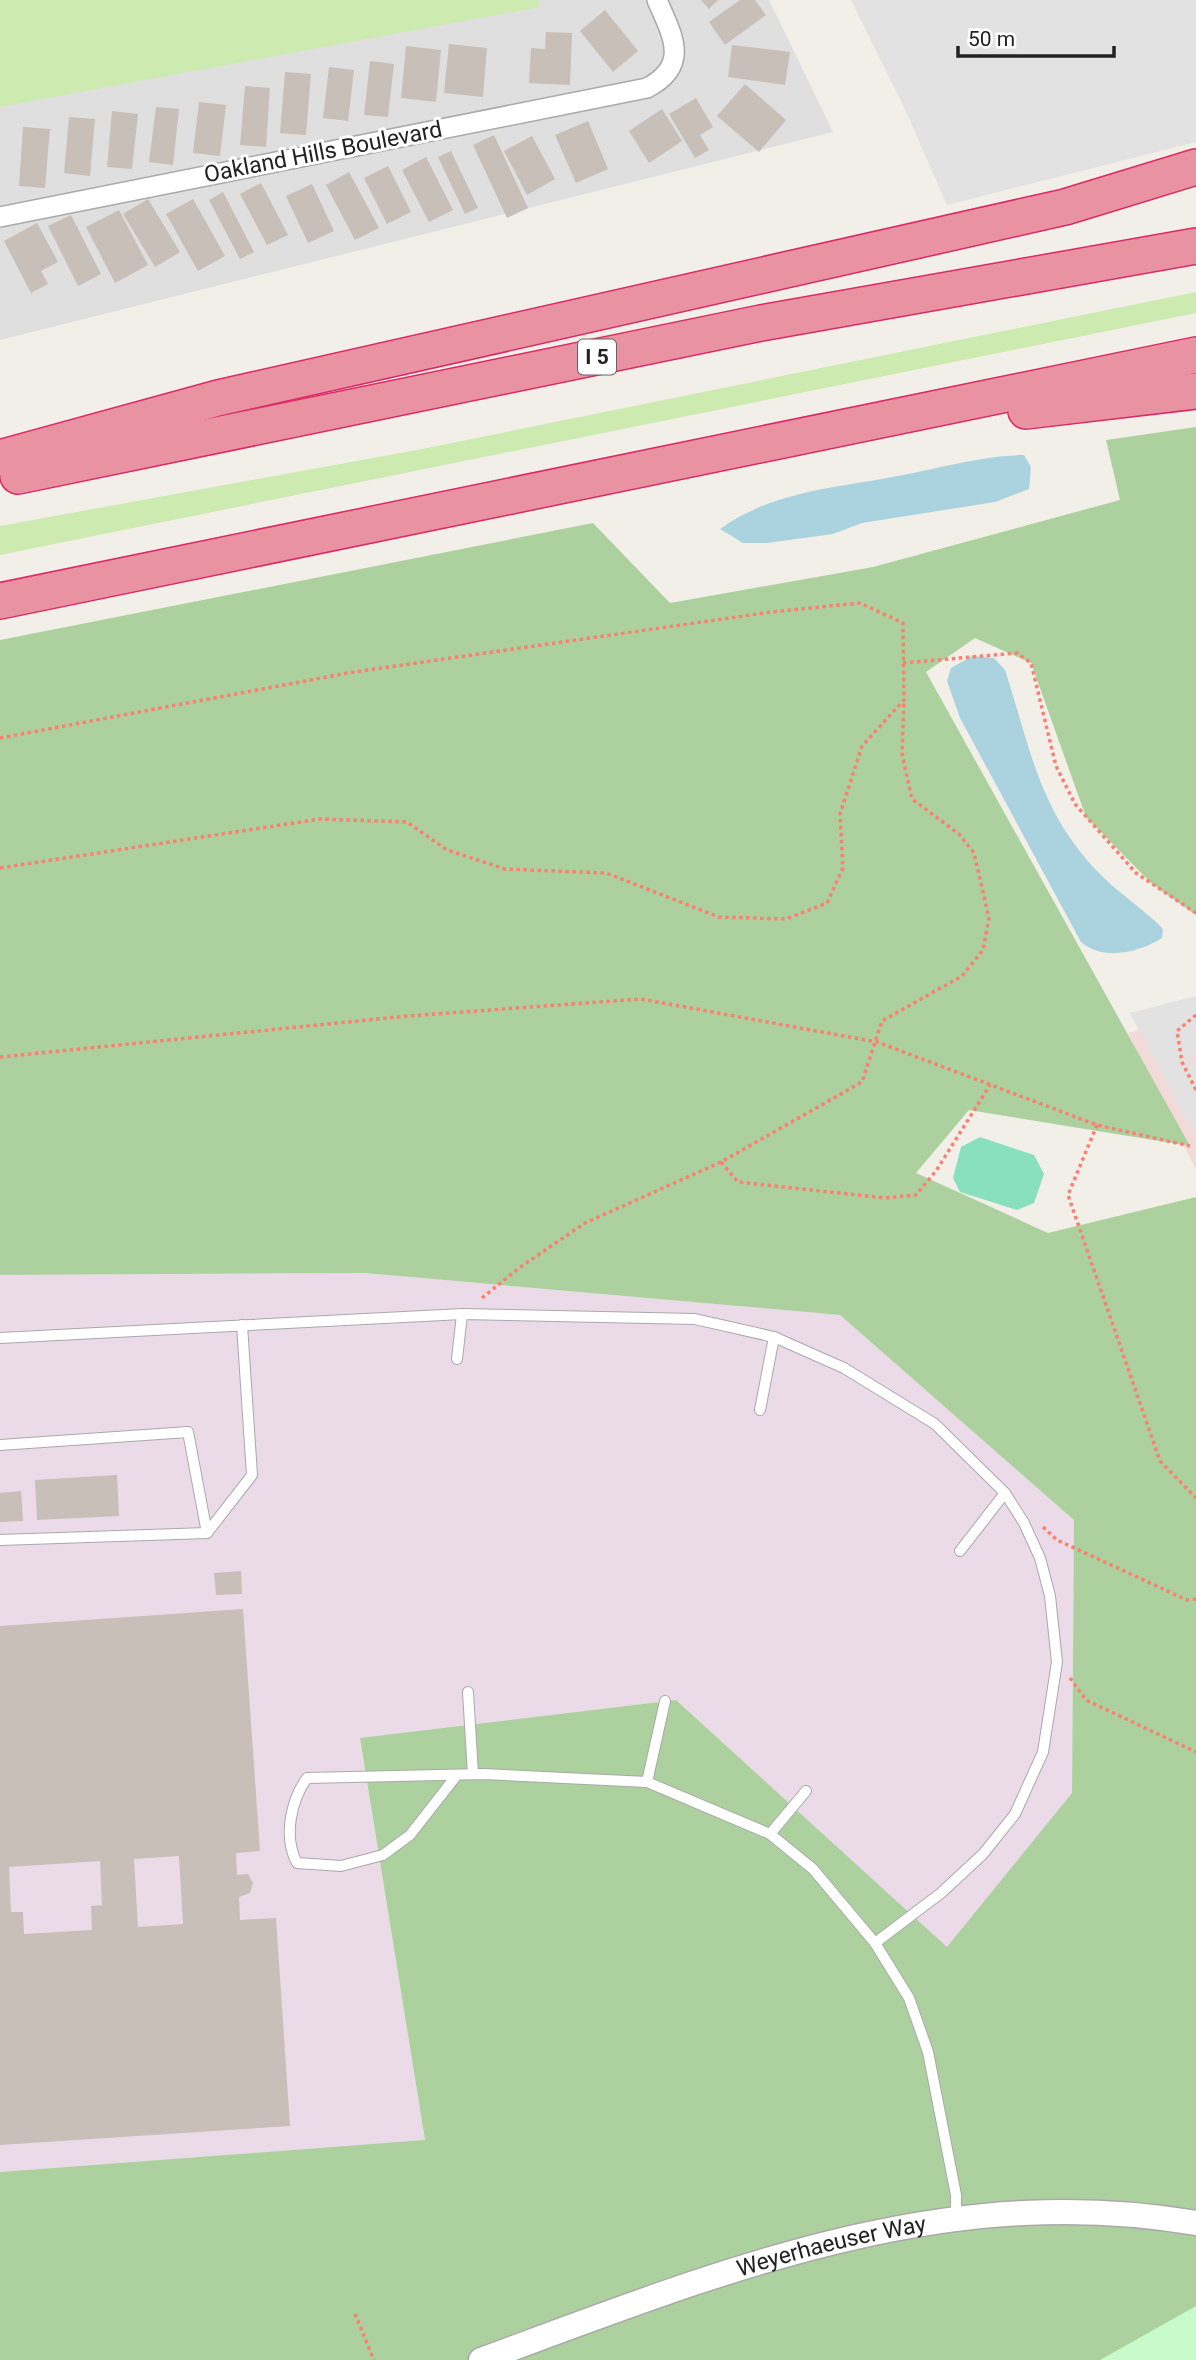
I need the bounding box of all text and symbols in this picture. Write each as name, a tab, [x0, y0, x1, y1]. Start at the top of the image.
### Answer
scale bar	[958, 14, 1114, 58]
text: 50 m	[968, 27, 1015, 51]
street label: Oakland Hills Boulevard	[202, 116, 444, 188]
road number: I 5	[578, 340, 616, 374]
street label: Weyerhaeuser Way	[733, 2210, 928, 2282]

